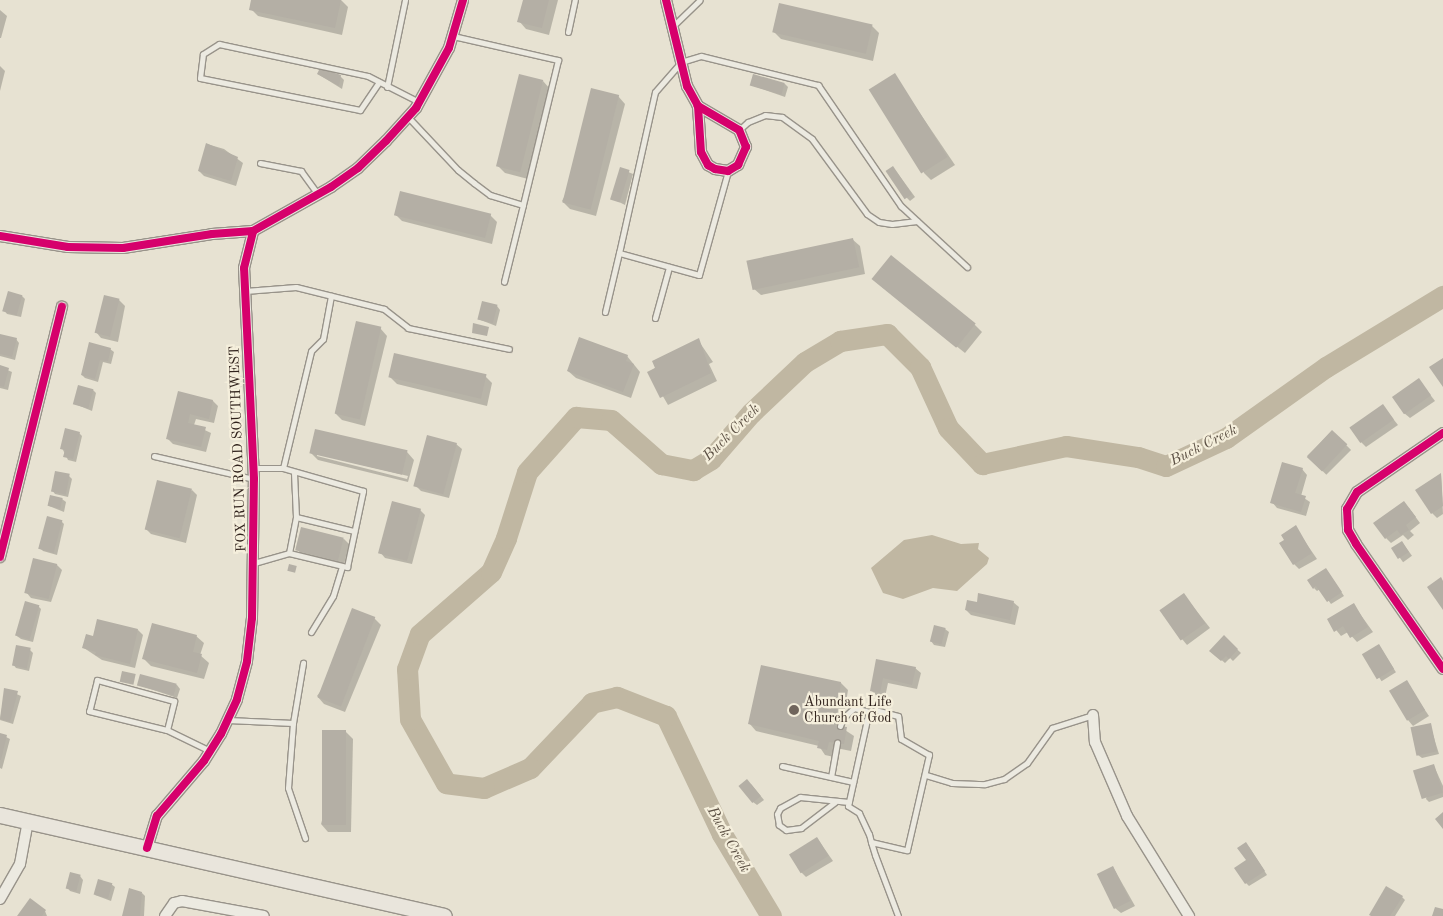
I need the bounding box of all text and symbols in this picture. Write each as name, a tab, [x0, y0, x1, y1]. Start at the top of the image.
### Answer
street label: FOX RUN ROAD SOUTHWEST	[226, 346, 250, 552]
water label: Buck Creek	[700, 401, 764, 465]
water label: Buck Creek	[1167, 421, 1241, 471]
place label: Abundant Life Church of God	[804, 694, 892, 726]
marker: Abundant Life Church of God	[788, 704, 800, 716]
water label: Buck Creek	[702, 804, 754, 876]

